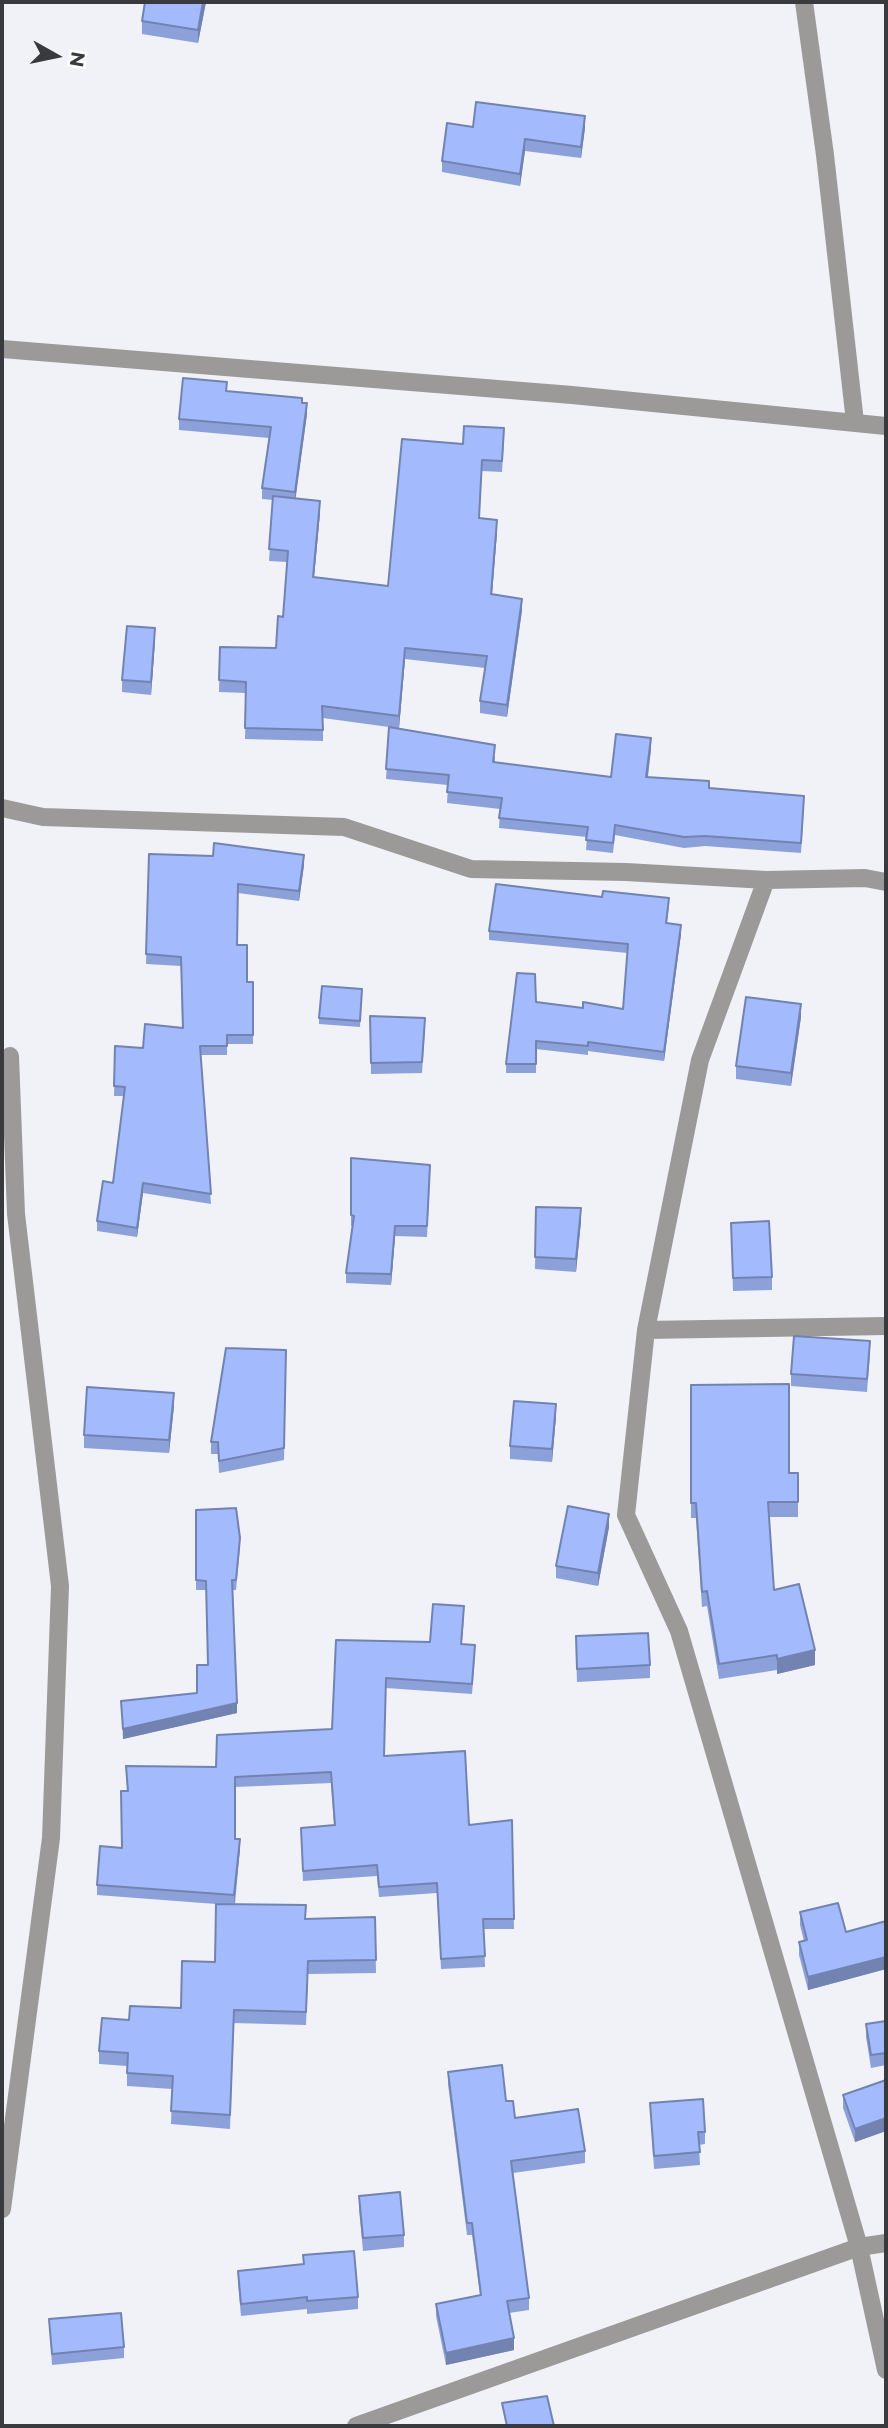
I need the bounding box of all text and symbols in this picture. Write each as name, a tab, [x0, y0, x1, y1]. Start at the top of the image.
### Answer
north arrow	[21, 21, 91, 91]
text: N	[65, 50, 90, 69]

